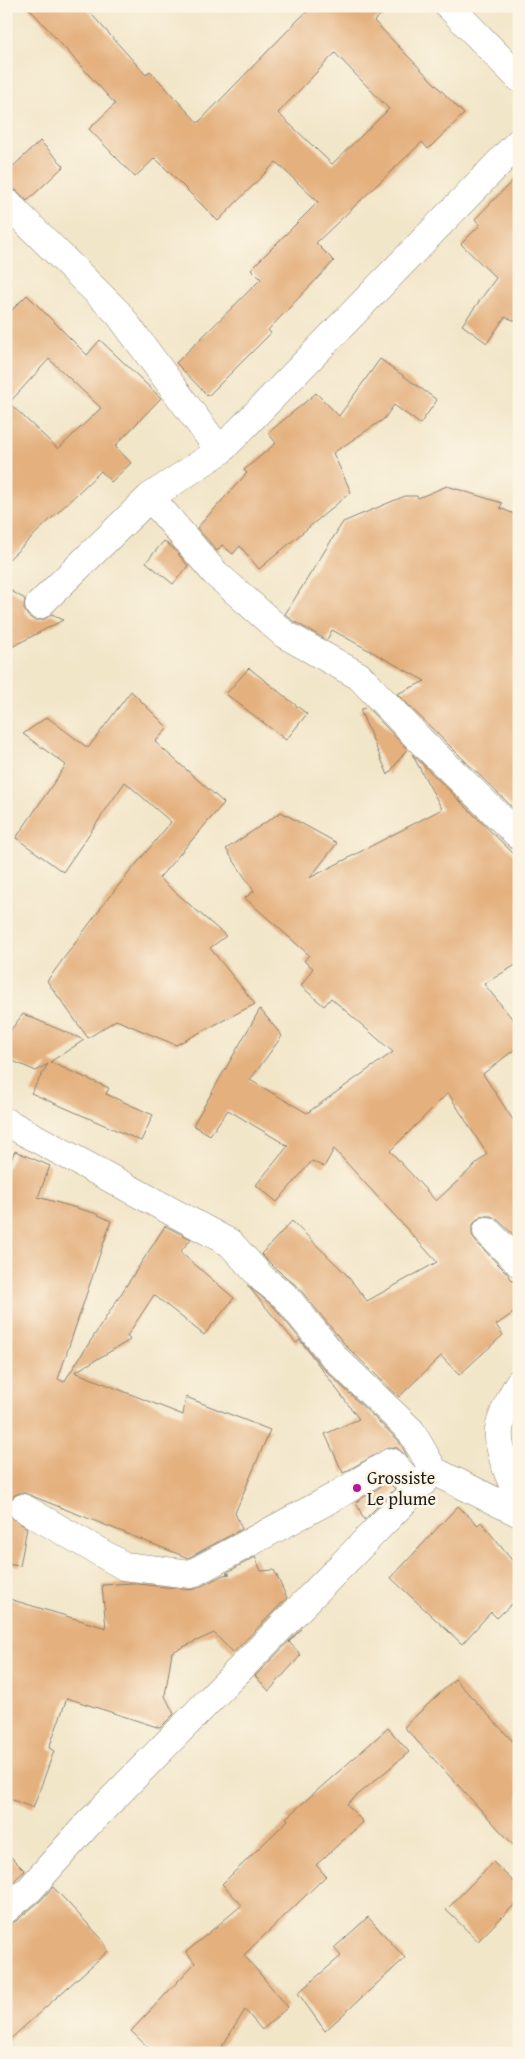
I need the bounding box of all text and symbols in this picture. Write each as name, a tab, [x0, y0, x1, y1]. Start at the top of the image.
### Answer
place label: Grossiste Le plume	[367, 1464, 436, 1512]
marker: Grossiste Le plume	[351, 1482, 363, 1494]

